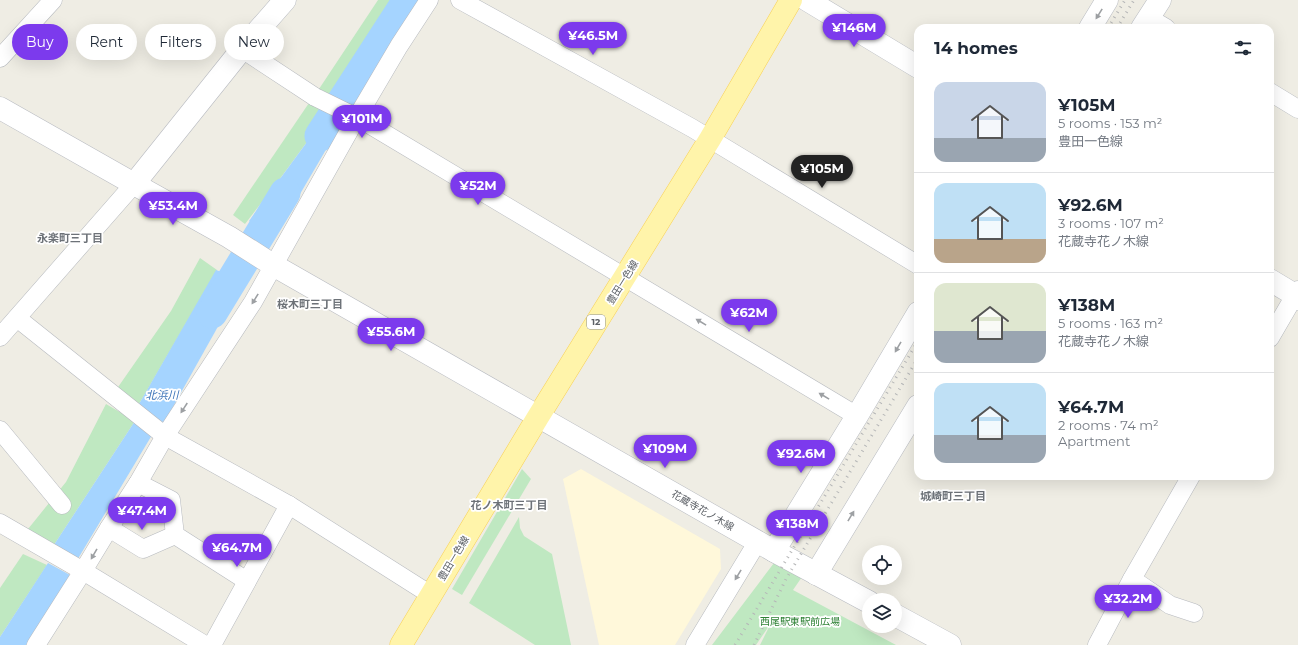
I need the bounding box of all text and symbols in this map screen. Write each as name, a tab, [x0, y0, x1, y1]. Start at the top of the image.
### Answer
one-way arrow	[1095, 8, 1102, 20]
pin: ¥146M	[826, 14, 882, 48]
text: ¥146M	[832, 19, 876, 35]
pin: ¥46.5M	[560, 22, 626, 56]
chip: Buy	[12, 24, 68, 60]
chip: Rent	[76, 24, 137, 60]
chip: Filters	[145, 24, 216, 60]
chip: New	[224, 24, 284, 60]
text: ¥46.5M	[568, 27, 618, 43]
icon: filters	[1232, 37, 1254, 59]
text: 14 homes	[934, 38, 1018, 58]
text: ¥105M	[1058, 95, 1116, 115]
icon: home	[966, 98, 1014, 146]
pin: ¥101M	[334, 105, 390, 139]
text: ¥101M	[341, 110, 383, 126]
text: 5 rooms · 153 m²	[1058, 115, 1162, 131]
text: 豊田一色線	[1058, 133, 1123, 149]
pin: ¥105M	[794, 155, 850, 189]
text: ¥105M	[800, 160, 844, 176]
pin: ¥52M	[454, 172, 502, 206]
text: ¥52M	[459, 177, 497, 193]
pin: ¥53.4M	[140, 192, 206, 226]
text: ¥92.6M	[1058, 195, 1123, 215]
text: ¥53.4M	[148, 197, 198, 213]
icon: home	[966, 199, 1014, 247]
text: 3 rooms · 107 m²	[1058, 215, 1164, 231]
district label: 永楽町三丁目	[37, 231, 103, 245]
text: 花蔵寺花ノ木線	[1058, 233, 1149, 249]
street label: 豊田一色線	[604, 258, 641, 307]
one-way arrow	[251, 293, 258, 305]
text: ¥138M	[1058, 295, 1115, 315]
district label: 桜木町三丁目	[277, 297, 343, 311]
pin: ¥62M	[725, 299, 773, 333]
icon: home	[966, 299, 1014, 347]
text: ¥62M	[730, 304, 768, 320]
road number: 12	[587, 315, 605, 329]
text: 5 rooms · 163 m²	[1058, 315, 1163, 331]
pin: ¥55.6M	[358, 318, 424, 352]
one-way arrow	[695, 318, 707, 325]
text: ¥55.6M	[367, 323, 415, 339]
text: 花蔵寺花ノ木線	[1058, 333, 1149, 349]
one-way arrow	[895, 341, 902, 353]
water label: 北浜川	[146, 388, 179, 402]
one-way arrow	[819, 392, 829, 400]
text: ¥64.7M	[1058, 397, 1124, 417]
icon: home	[966, 399, 1014, 447]
one-way arrow	[180, 402, 187, 414]
text: 2 rooms · 74 m²	[1058, 417, 1159, 433]
text: Apartment	[1058, 433, 1130, 449]
pin: ¥109M	[637, 435, 693, 469]
text: ¥109M	[643, 440, 687, 456]
pin: ¥92.6M	[768, 440, 834, 474]
text: ¥92.6M	[776, 445, 826, 461]
street label: 花蔵寺花ノ木線	[669, 487, 736, 534]
district label: 城崎町三丁目	[920, 489, 986, 503]
pin: ¥47.4M	[109, 497, 175, 531]
district label: 花ノ木町三丁目	[471, 498, 548, 512]
text: ¥47.4M	[117, 502, 167, 518]
pin: ¥138M	[769, 510, 825, 544]
one-way arrow	[847, 511, 855, 521]
text: ¥138M	[775, 515, 819, 531]
street label: 豊田一色線	[435, 533, 472, 583]
pin: ¥64.7M	[204, 534, 270, 568]
text: ¥64.7M	[212, 539, 262, 555]
map controls	[862, 545, 902, 633]
button: locate	[862, 545, 902, 585]
one-way arrow	[90, 548, 97, 560]
one-way arrow	[734, 569, 741, 581]
pin: ¥32.2M	[1095, 585, 1161, 619]
text: ¥32.2M	[1104, 590, 1152, 606]
button: layers	[862, 593, 902, 633]
park label: 西尾駅東駅前広場	[760, 615, 840, 628]

